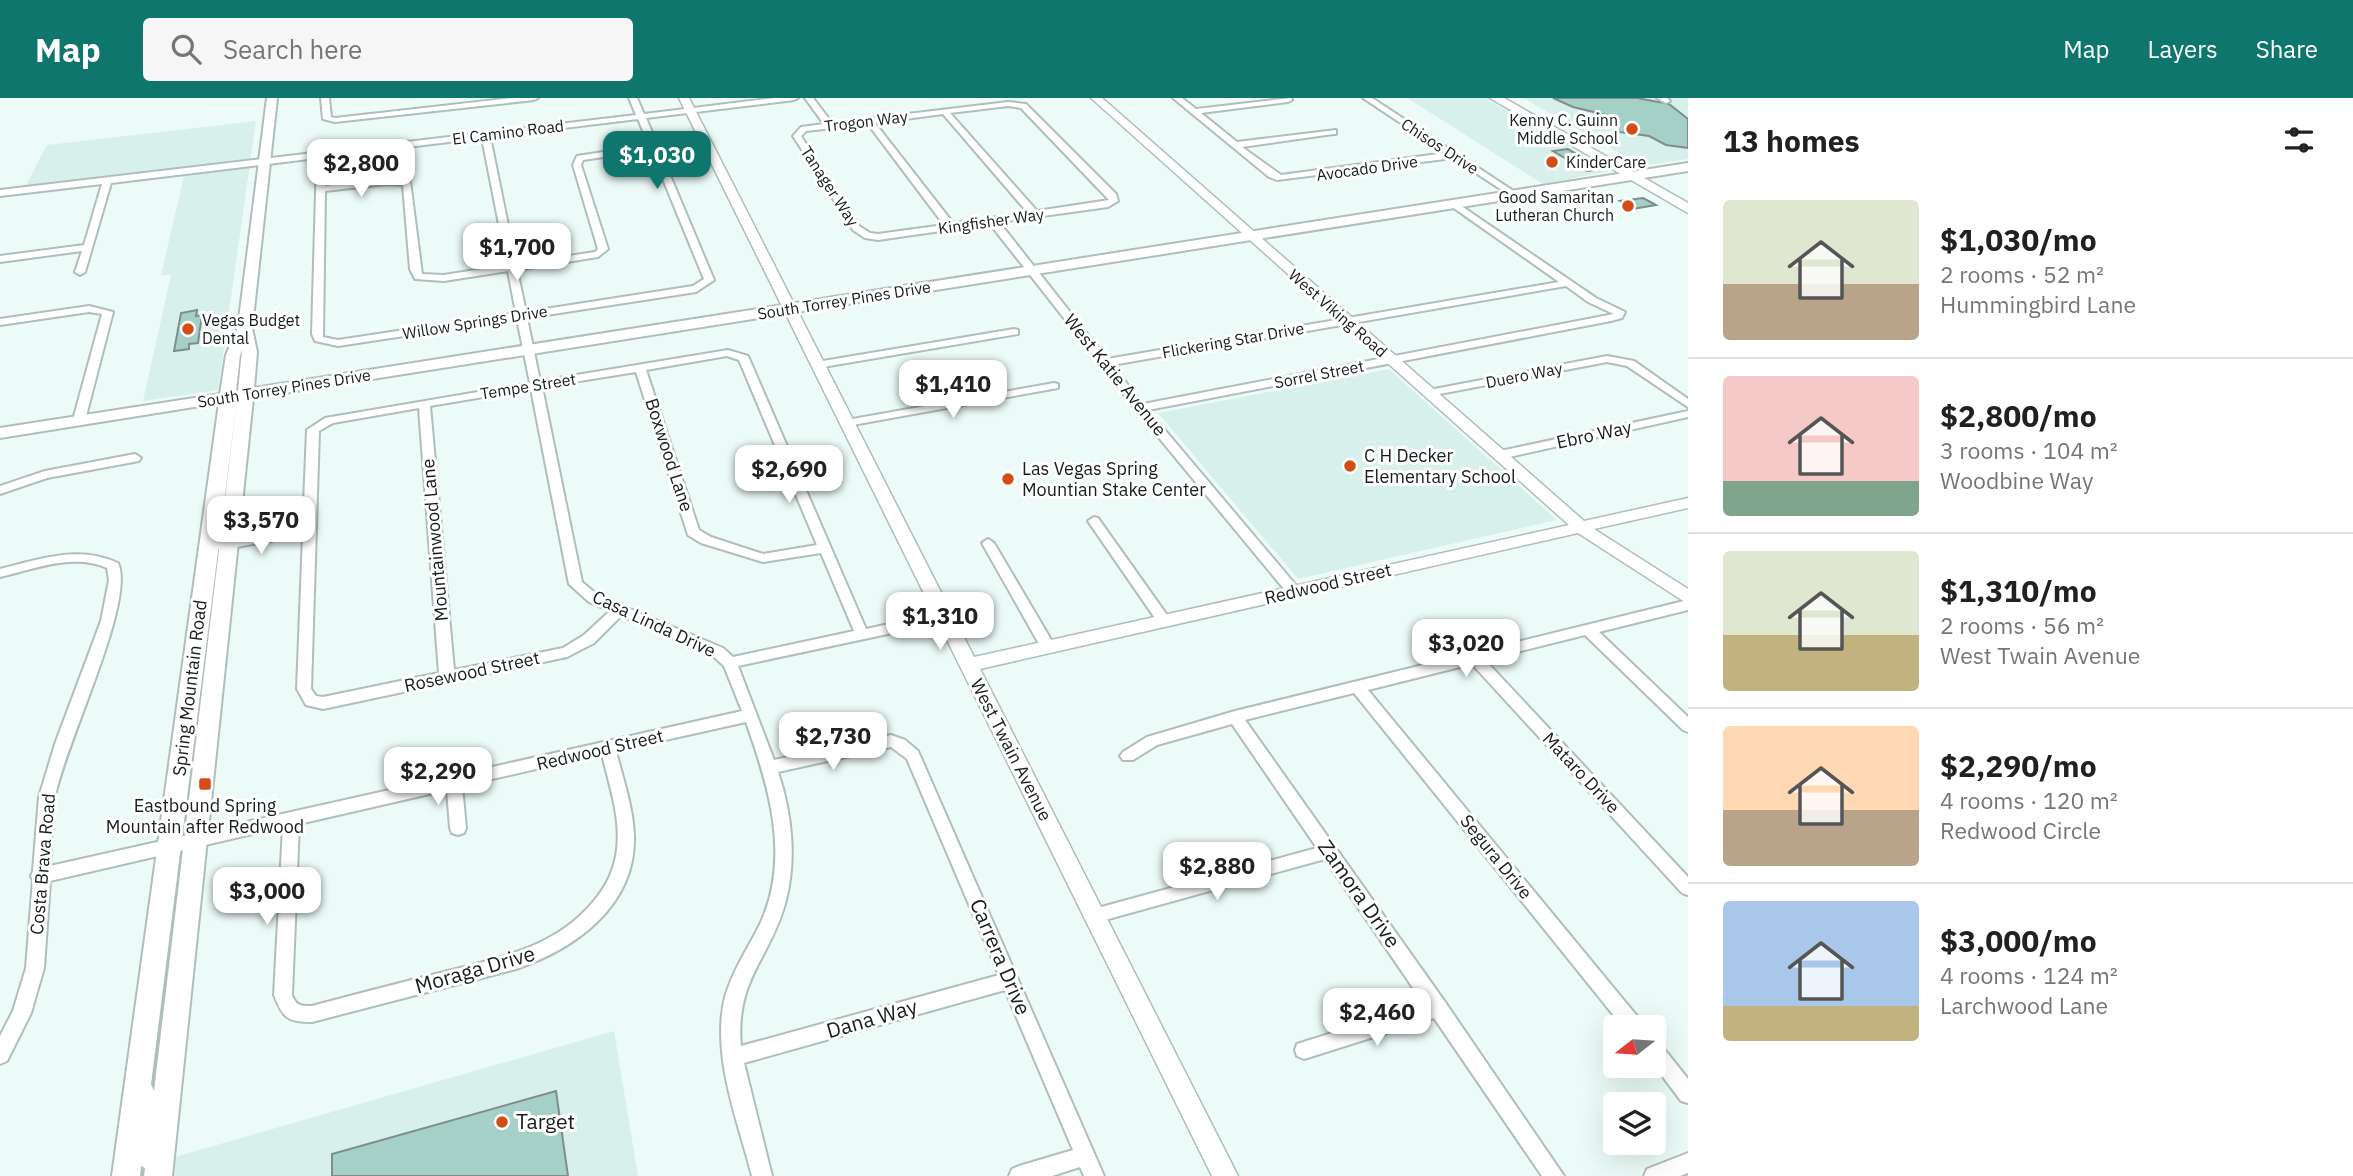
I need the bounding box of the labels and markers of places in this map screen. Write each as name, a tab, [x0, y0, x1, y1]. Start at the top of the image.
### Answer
place label: Kenny C. Guinn Middle School	[1509, 110, 1618, 148]
marker: Kenny C. Guinn Middle School	[1624, 121, 1640, 137]
pin: $1,030	[600, 132, 714, 191]
pin: $2,800	[304, 140, 418, 199]
place label: KinderCare	[1566, 152, 1647, 172]
marker: KinderCare	[1544, 154, 1560, 170]
place label: Good Samaritan Lutheran Church	[1495, 187, 1614, 225]
marker: Good Samaritan Lutheran Church	[1620, 198, 1636, 214]
pin: $1,700	[460, 223, 574, 283]
place label: Vegas Budget Dental	[202, 310, 300, 348]
marker: Vegas Budget Dental	[180, 321, 196, 337]
pin: $1,410	[896, 360, 1010, 420]
place label: C H Decker Elementary School	[1364, 444, 1516, 488]
pin: $2,690	[732, 446, 846, 505]
place label: Las Vegas Spring Mountian Stake Center	[1022, 457, 1206, 501]
marker: C H Decker Elementary School	[1342, 458, 1358, 474]
marker: Las Vegas Spring Mountian Stake Center	[1000, 471, 1016, 487]
pin: $3,570	[204, 496, 318, 556]
pin: $1,310	[883, 592, 997, 652]
pin: $3,020	[1409, 620, 1523, 679]
pin: $2,730	[776, 712, 890, 772]
pin: $2,290	[381, 748, 495, 807]
marker: Eastbound Spring Mountain after Redwood	[197, 776, 213, 792]
place label: Eastbound Spring Mountain after Redwood	[106, 794, 304, 838]
pin: $2,880	[1160, 842, 1274, 902]
pin: $3,000	[210, 868, 324, 927]
pin: $2,460	[1320, 988, 1434, 1048]
place label: Target	[516, 1107, 575, 1135]
marker: Target	[494, 1114, 510, 1130]

